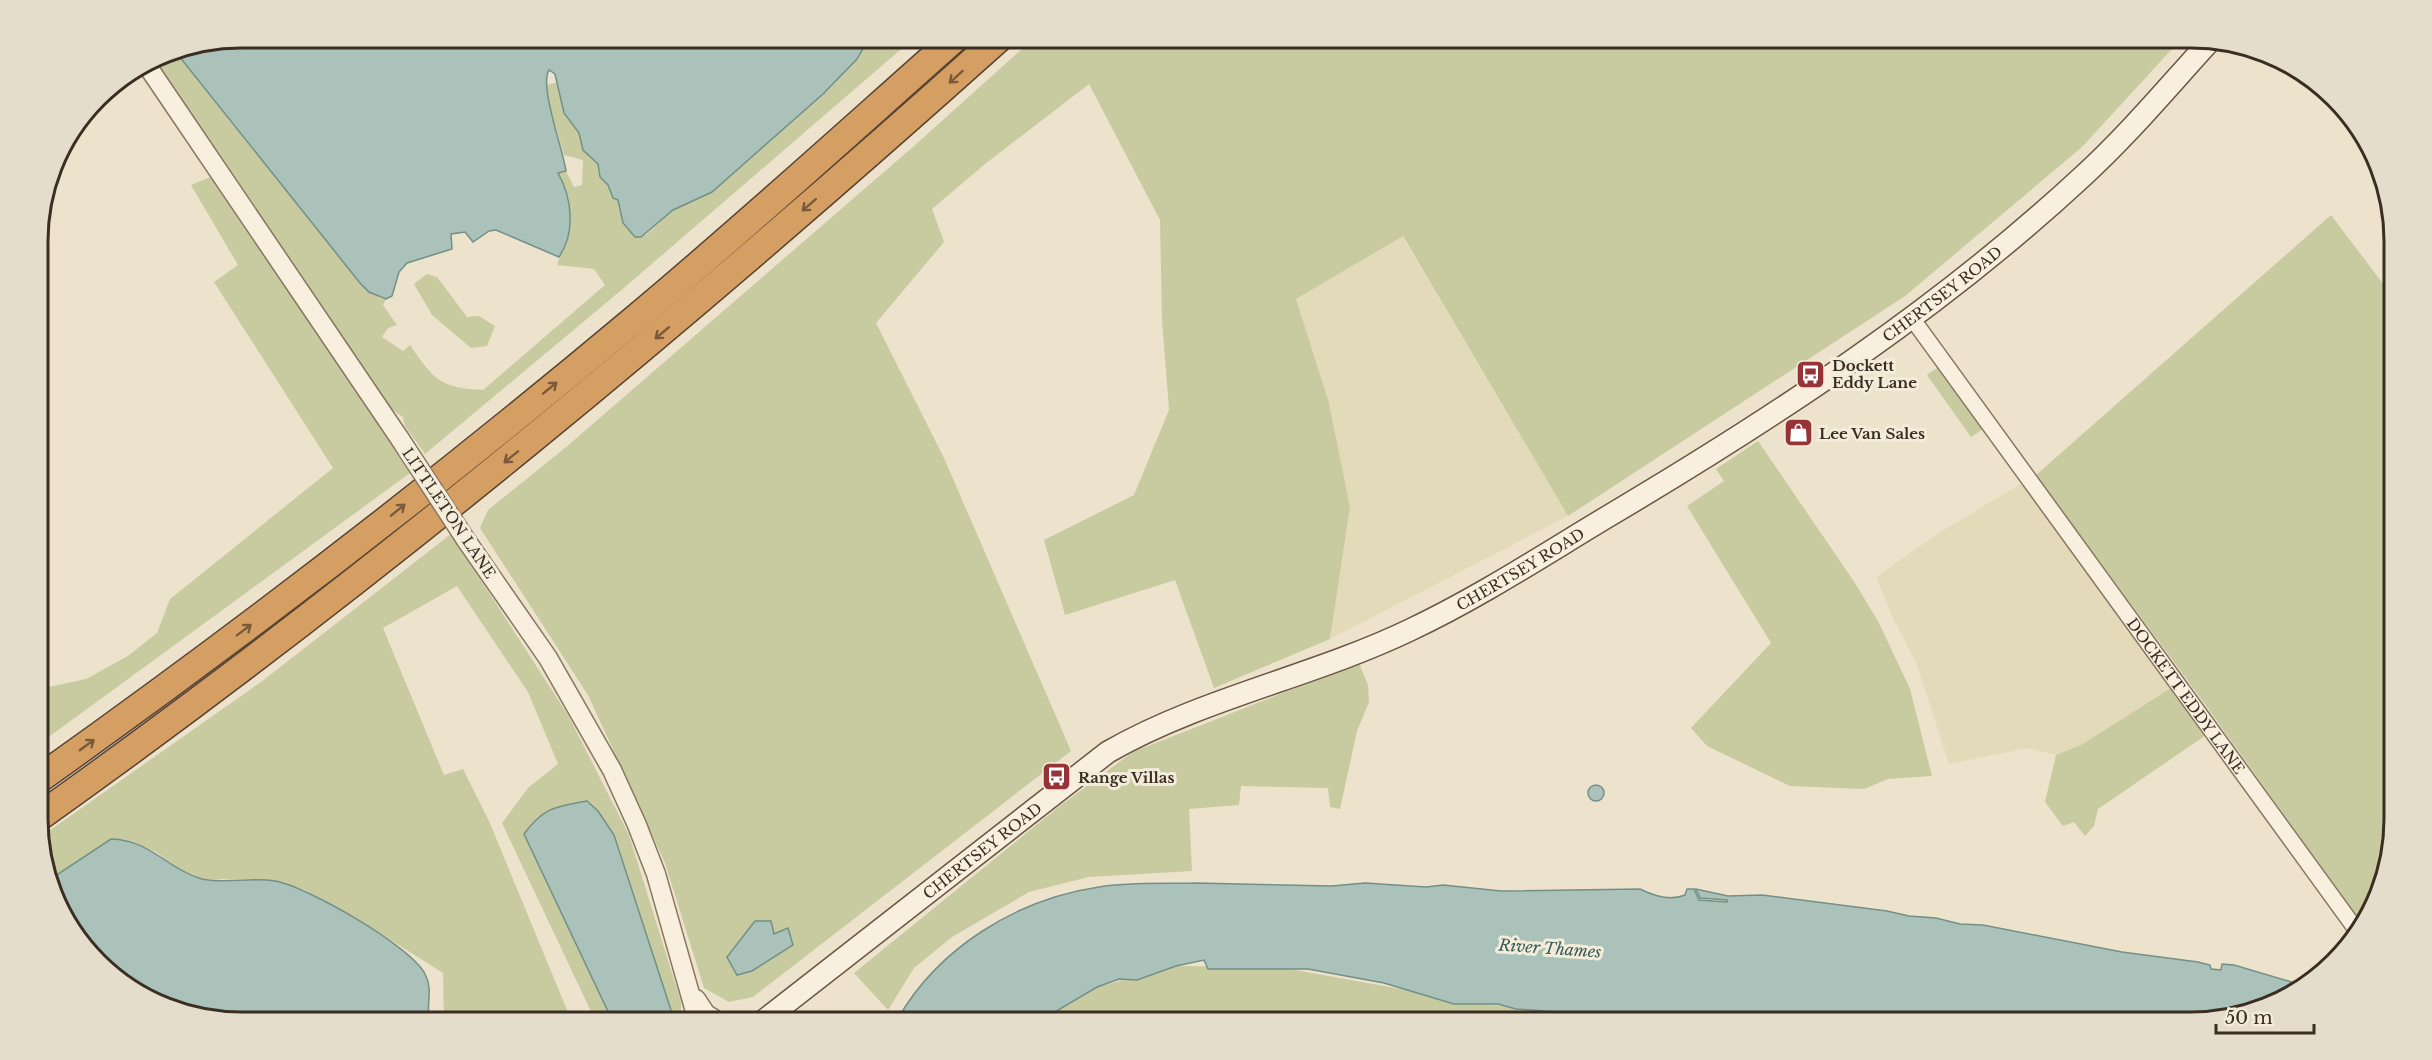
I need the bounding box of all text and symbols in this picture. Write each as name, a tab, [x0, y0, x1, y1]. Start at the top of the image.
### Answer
one-way arrow	[948, 70, 963, 84]
one-way arrow	[801, 199, 817, 212]
street label: CHERTSEY ROAD	[1878, 242, 2006, 346]
one-way arrow	[654, 326, 670, 339]
place label: Dockett Eddy Lane	[1832, 356, 1917, 392]
bus stop icon: Dockett Eddy Lane	[1795, 358, 1827, 390]
one-way arrow	[542, 382, 558, 395]
shop icon: Lee Van Sales	[1782, 417, 1814, 449]
place label: Lee Van Sales	[1819, 424, 1925, 443]
street label: LITTLETON LANE	[398, 444, 500, 582]
one-way arrow	[504, 450, 520, 463]
one-way arrow	[390, 504, 406, 517]
street label: CHERTSEY ROAD	[1453, 524, 1588, 614]
street label: DOCKETT EDDY LANE	[2123, 614, 2249, 777]
one-way arrow	[235, 623, 251, 636]
one-way arrow	[78, 739, 94, 752]
bus stop icon: Range Villas	[1041, 761, 1073, 793]
place label: Range Villas	[1078, 768, 1174, 787]
street label: CHERTSEY ROAD	[919, 798, 1045, 903]
water label: River Thames	[1497, 934, 1602, 962]
scale bar	[2216, 997, 2314, 1035]
text: 50 m	[2225, 1007, 2273, 1029]

